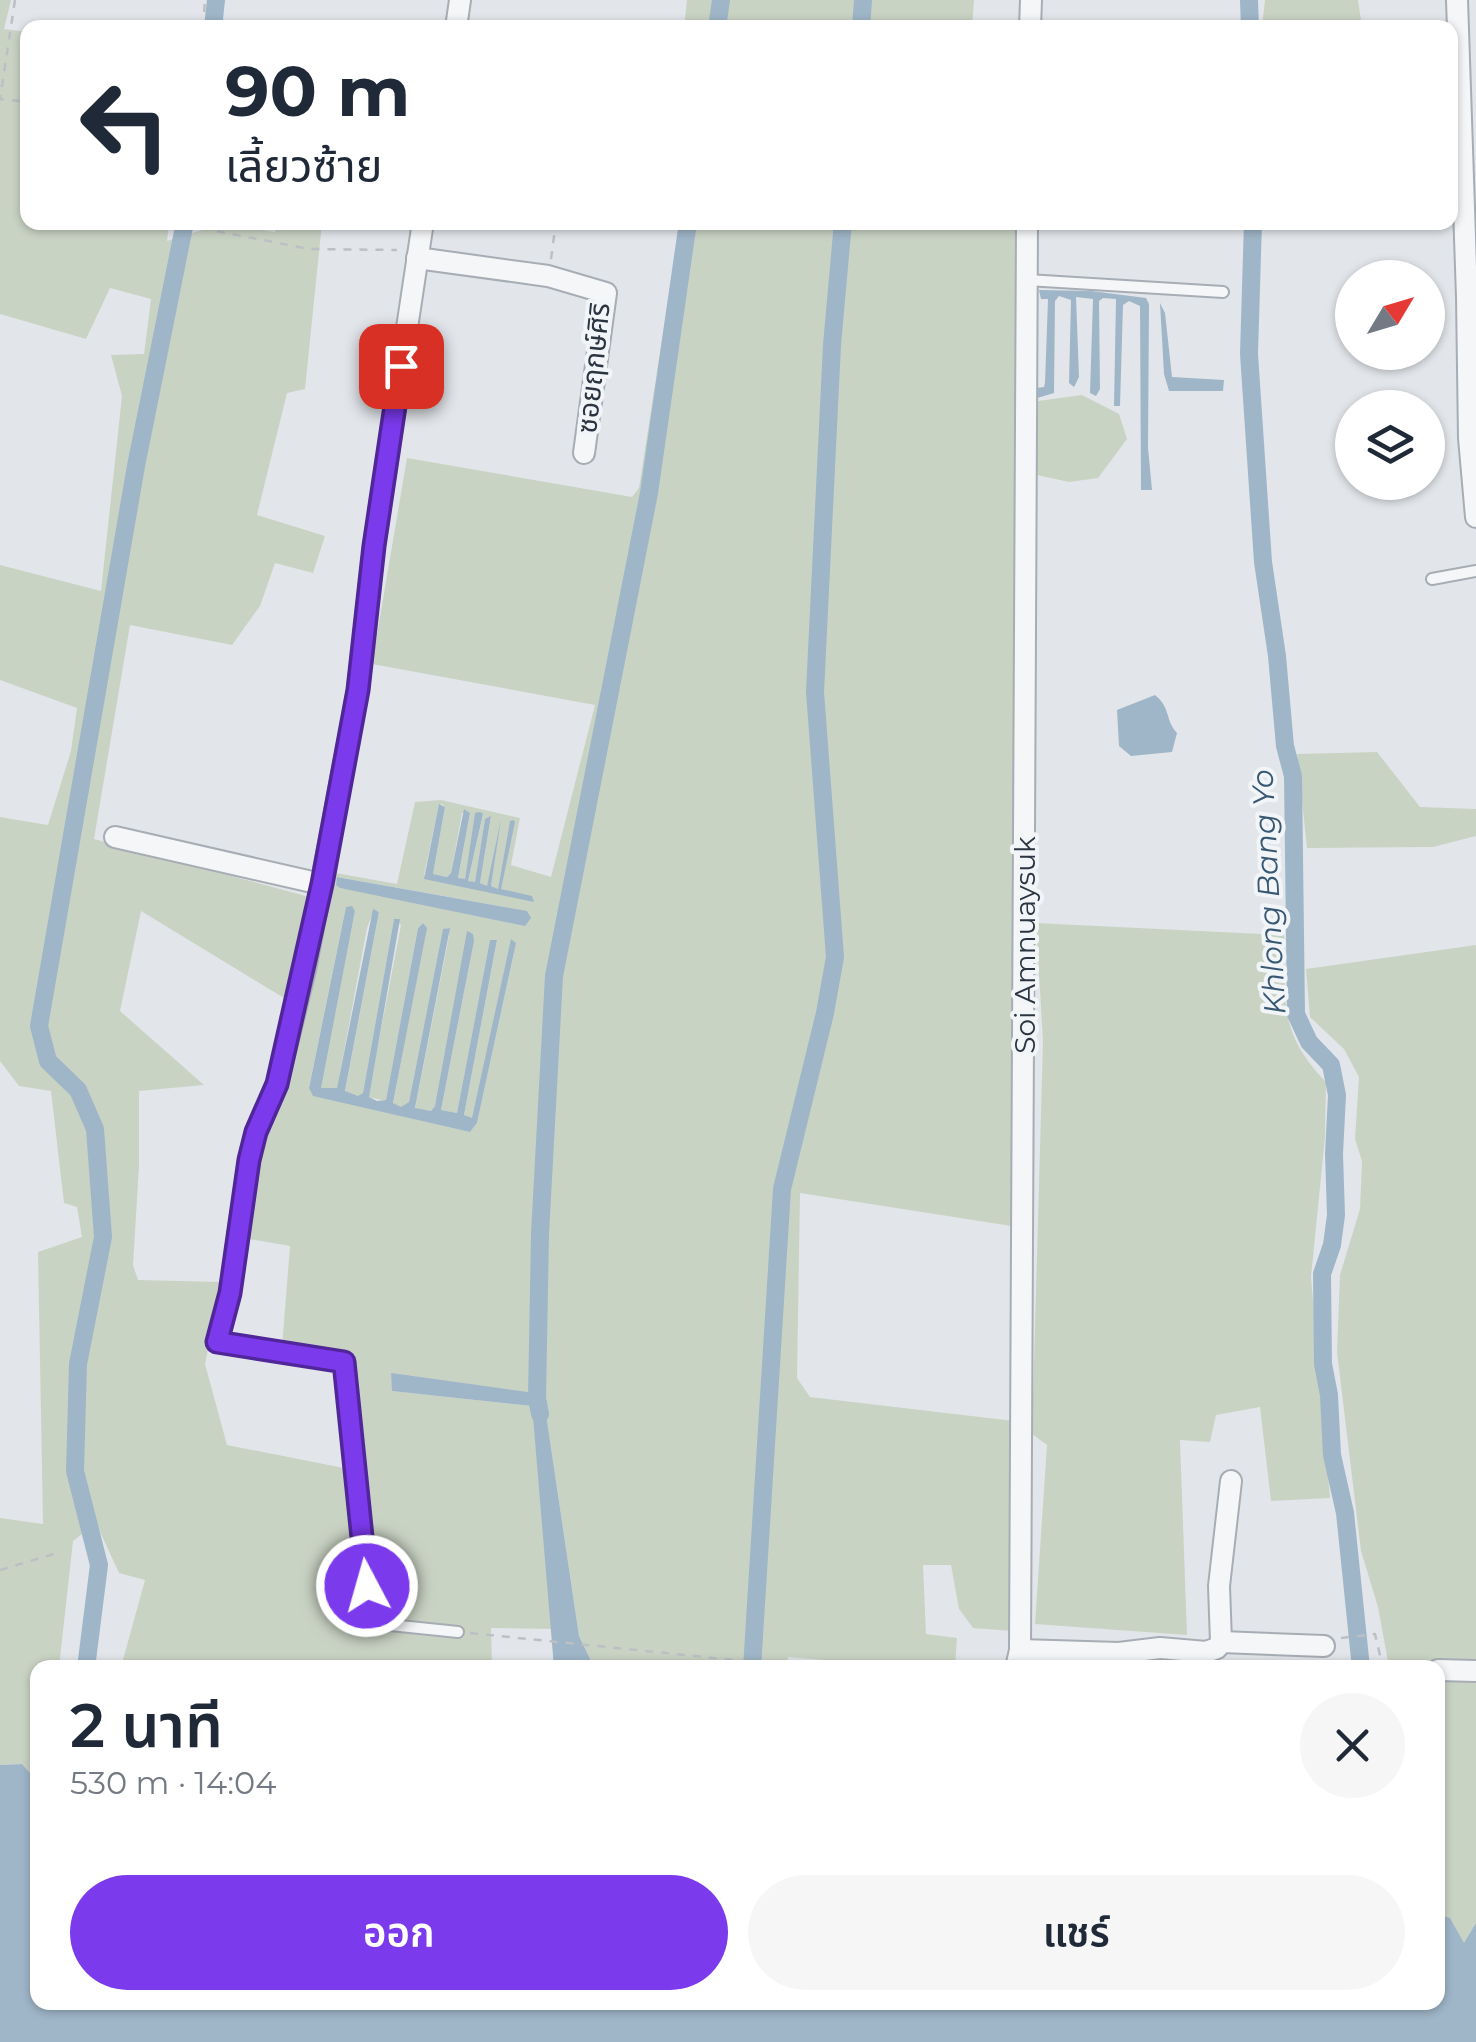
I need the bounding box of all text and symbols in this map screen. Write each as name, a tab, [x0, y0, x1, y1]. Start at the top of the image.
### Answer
text: 90 m	[225, 48, 410, 134]
icon: left	[60, 60, 190, 190]
text: เลี้ยวซ้าย	[225, 138, 382, 193]
north arrow	[1335, 260, 1445, 370]
map controls	[1335, 260, 1445, 500]
street label: ซอยฤกษ์ศิริ	[569, 301, 617, 435]
pin	[359, 324, 444, 409]
icon: arrive	[374, 339, 429, 394]
button: layers	[1335, 390, 1445, 500]
water label: Khlong Bang Yo	[1244, 768, 1293, 1016]
street label: Soi Amnuaysuk	[1008, 836, 1042, 1054]
position arrow	[315, 1534, 419, 1638]
text: 2 นาที	[70, 1689, 223, 1762]
button: close	[1300, 1693, 1405, 1798]
text: 530 m · 14:04	[70, 1763, 276, 1802]
button: ออก	[70, 1875, 728, 1990]
button: แชร์	[748, 1875, 1405, 1990]

